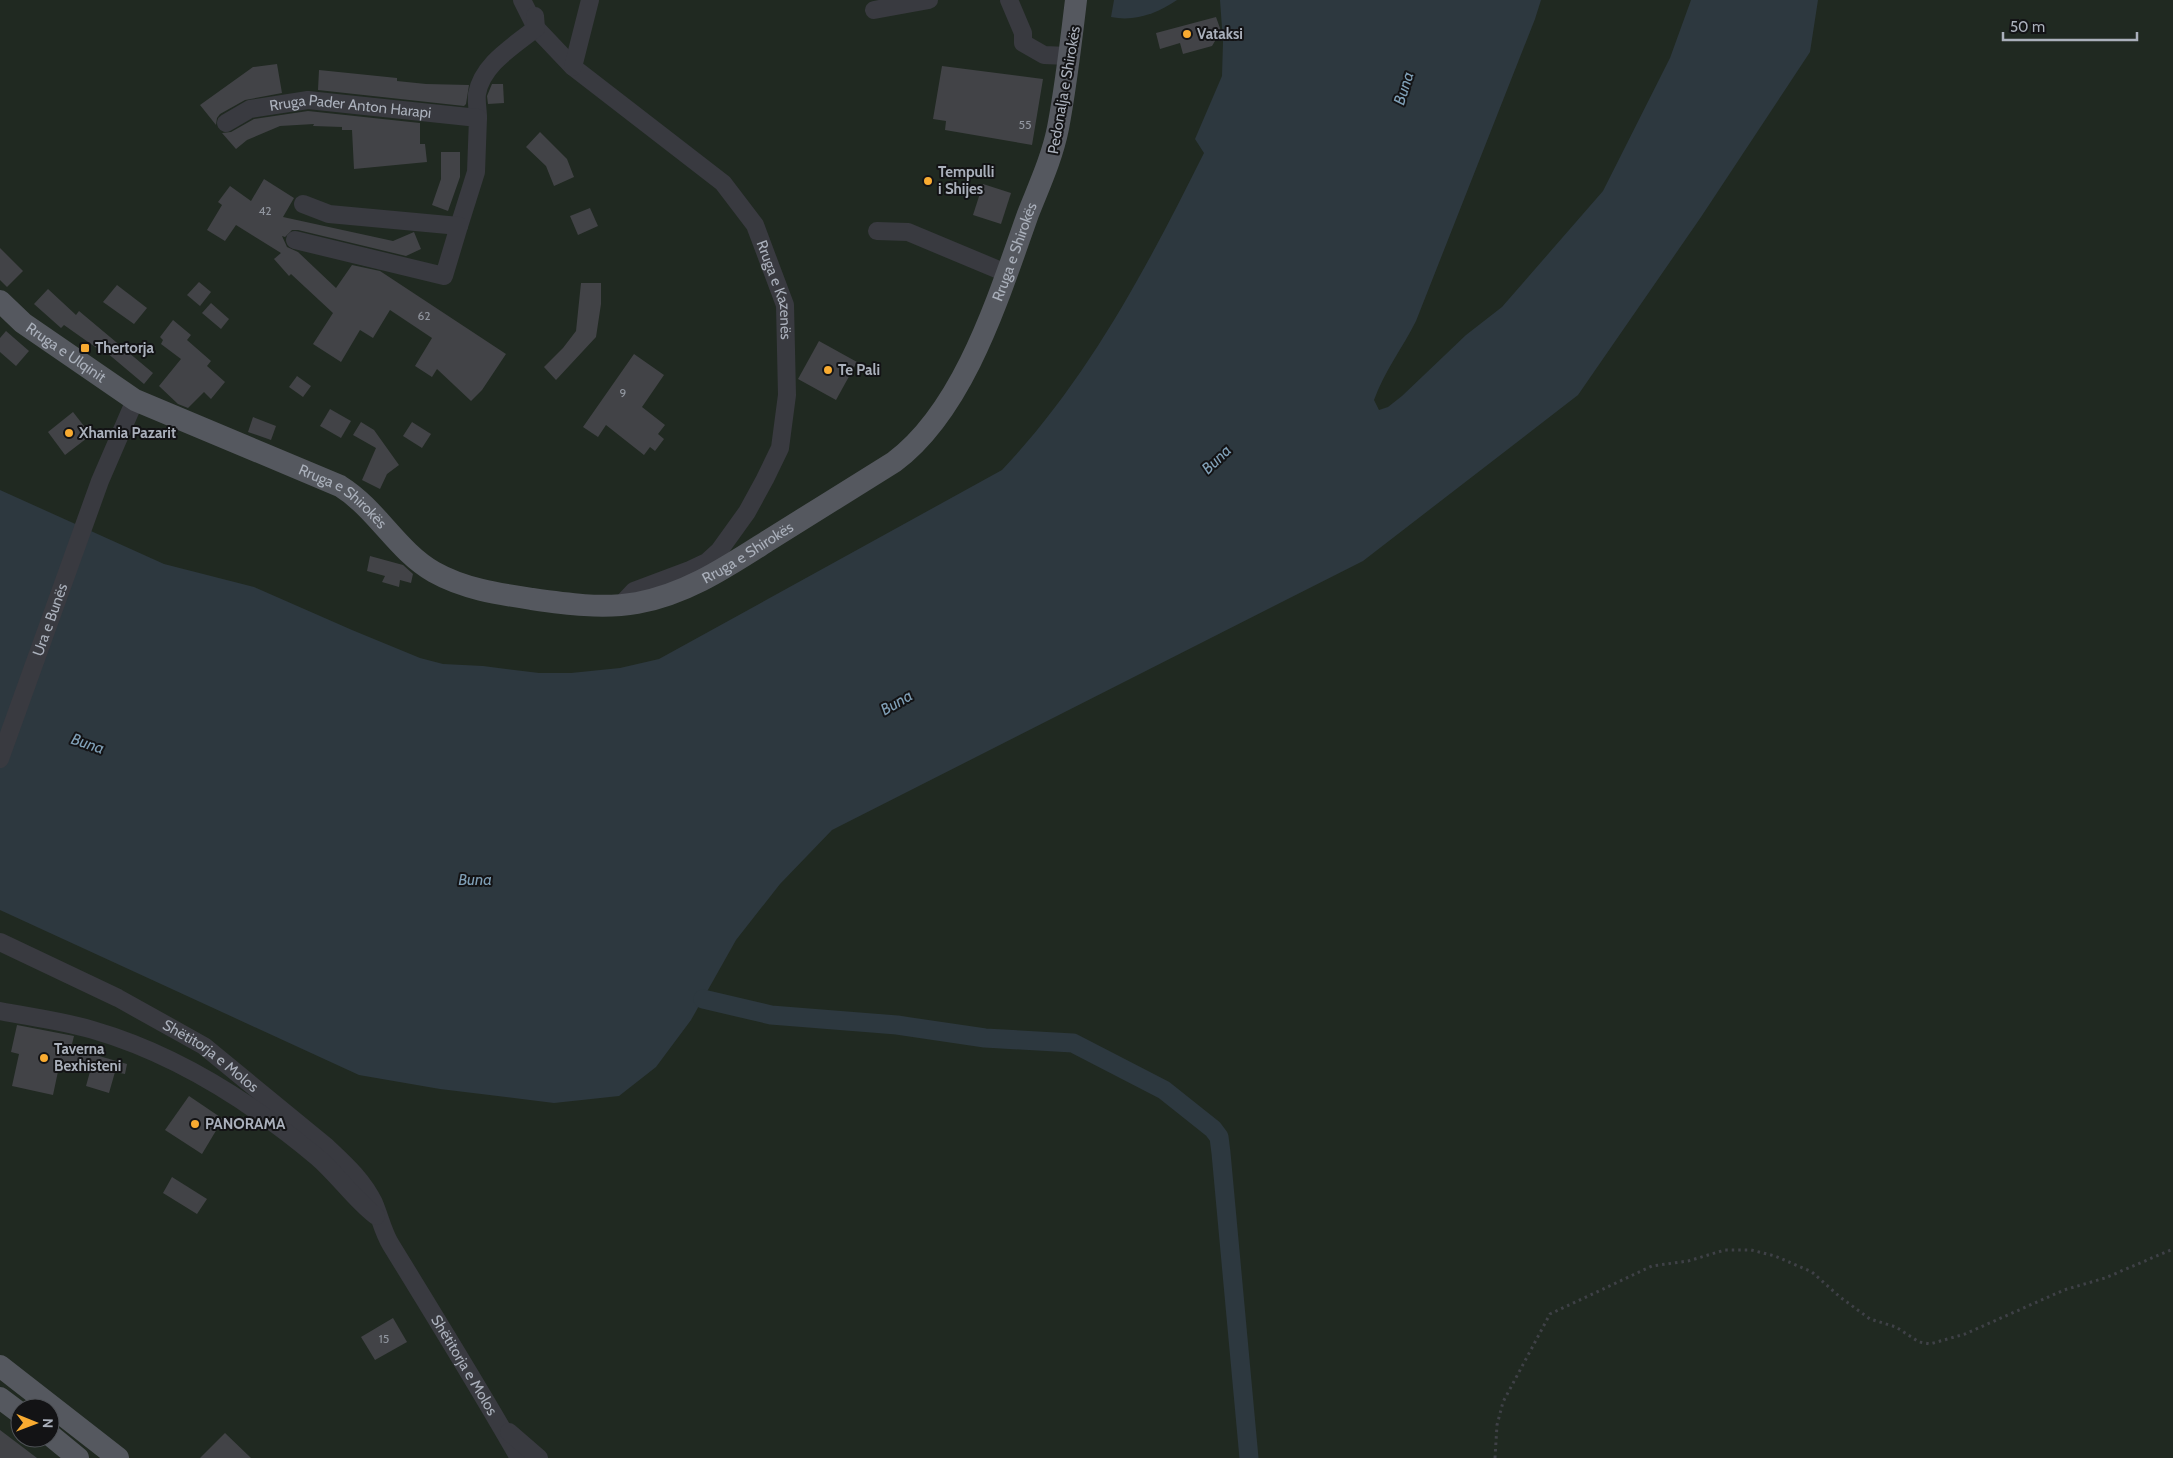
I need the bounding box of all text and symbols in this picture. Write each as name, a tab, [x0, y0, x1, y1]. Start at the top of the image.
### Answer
scale bar	[2003, 10, 2137, 42]
text: 50 m	[2010, 18, 2045, 36]
street label: Pedonalja e Shirokës	[1044, 25, 1084, 155]
place label: Vataksi	[1197, 25, 1243, 43]
marker: Vataksi	[1181, 28, 1193, 40]
water label: Buna	[1389, 69, 1417, 107]
street label: Rruga Pader Anton Harapi	[268, 91, 432, 122]
house number: 55	[1019, 117, 1031, 132]
place label: Tempulli i Shijes	[938, 163, 994, 198]
marker: Tempulli i Shijes	[922, 175, 934, 187]
street label: Rruga e Shirokës	[989, 200, 1041, 304]
house number: 42	[258, 203, 272, 218]
street label: Rruga e Kazenës	[752, 238, 795, 340]
house number: 62	[417, 308, 431, 323]
street label: Rruga e Ulqinit	[23, 319, 109, 386]
place label: Thertorja	[95, 339, 154, 357]
marker: Thertorja	[79, 342, 91, 354]
place label: Te Pali	[838, 361, 880, 379]
marker: Te Pali	[822, 364, 834, 376]
house number: 9	[620, 385, 627, 400]
place label: Xhamia Pazarit	[78, 424, 176, 442]
marker: Xhamia Pazarit	[63, 427, 75, 439]
water label: Buna	[1198, 441, 1235, 478]
street label: Rruga e Shirokës	[296, 461, 391, 532]
street label: Rruga e Shirokës	[699, 518, 797, 588]
street label: Ura e Bunës	[29, 581, 71, 659]
water label: Buna	[877, 686, 916, 719]
water label: Buna	[69, 729, 107, 758]
water label: Buna	[458, 870, 492, 889]
street label: Shëtitorja e Molos	[159, 1016, 262, 1096]
place label: Taverna Bexhisteni	[54, 1040, 121, 1075]
marker: Taverna Bexhisteni	[38, 1052, 50, 1064]
place label: PANORAMA	[205, 1115, 286, 1133]
marker: PANORAMA	[189, 1118, 201, 1130]
street label: Shëtitorja e Molos	[427, 1312, 501, 1419]
house number: 15	[379, 1331, 389, 1346]
north arrow	[10, 1398, 60, 1448]
text: N	[39, 1418, 57, 1428]

